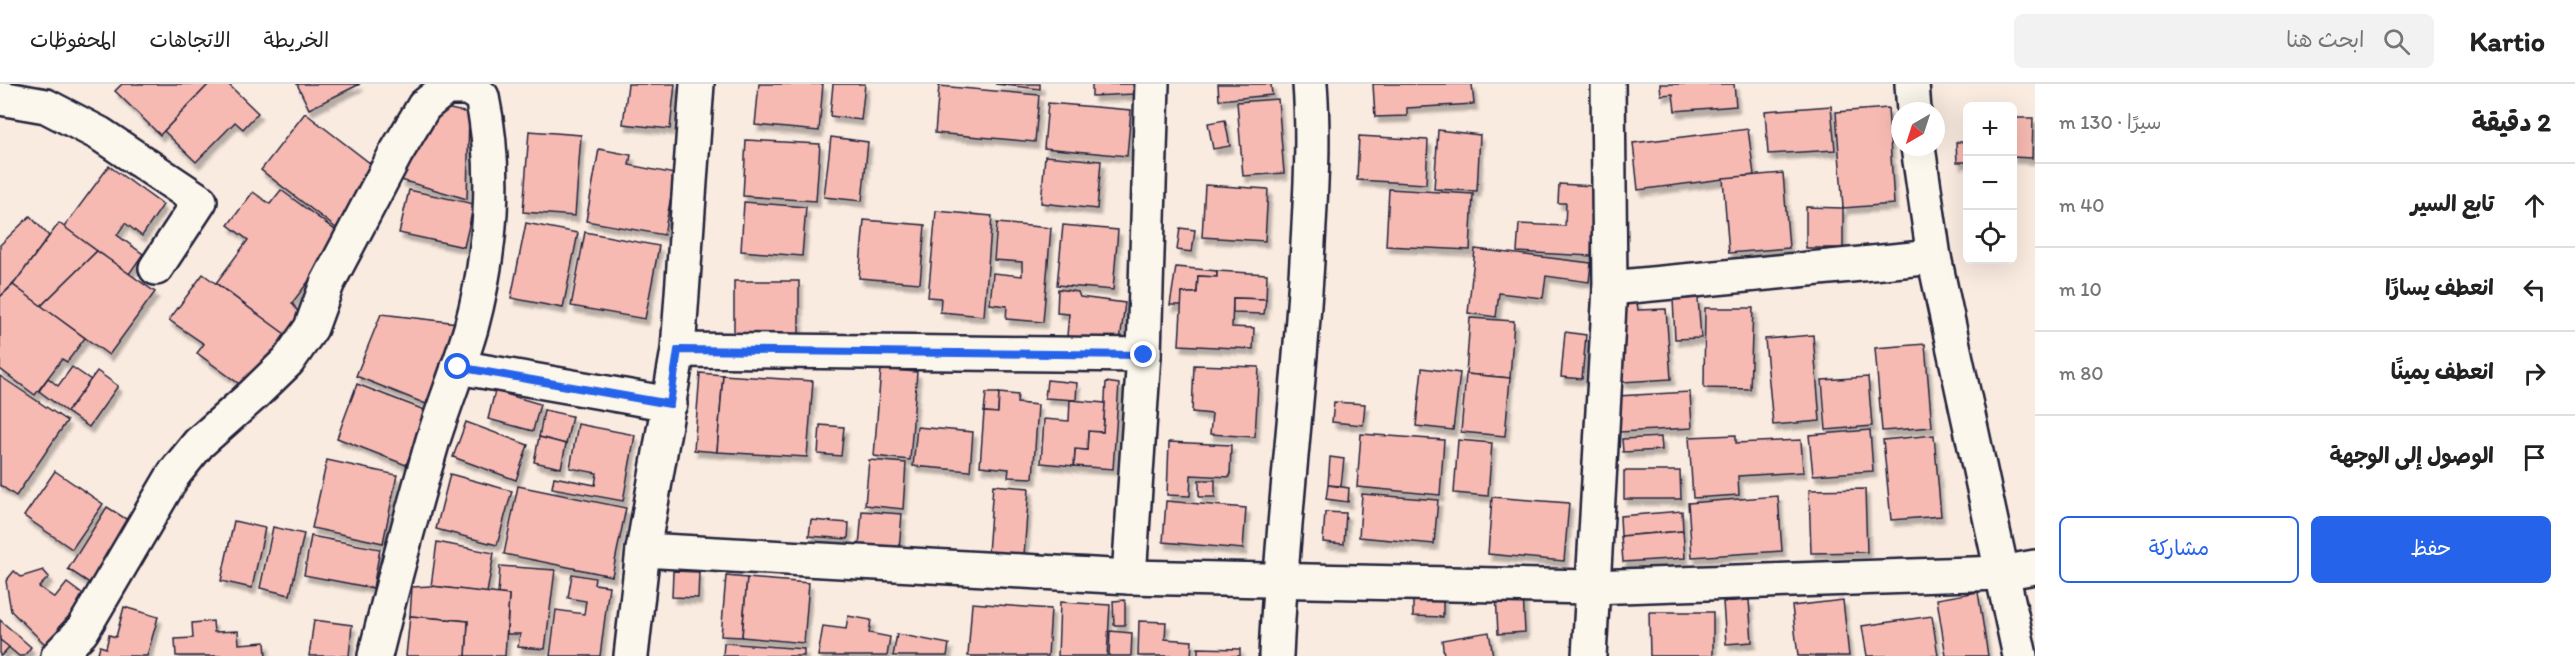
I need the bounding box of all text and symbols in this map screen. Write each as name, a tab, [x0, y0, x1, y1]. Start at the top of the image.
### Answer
search box	[2014, 14, 2434, 68]
text: Kartio	[2470, 24, 2545, 58]
icon: search	[2380, 25, 2413, 58]
text: ابحث هنا	[2286, 26, 2365, 53]
text: المحفوظات	[30, 27, 116, 52]
text: الاتجاهات	[149, 27, 231, 52]
text: الخريطة	[264, 27, 329, 52]
north arrow	[1891, 102, 1945, 156]
map controls	[1963, 102, 2017, 264]
button: +	[1963, 102, 2017, 156]
text: 2 دقيقة	[2471, 106, 2551, 138]
text: سيرًا · 130 m	[2059, 110, 2161, 134]
button: −	[1963, 156, 2017, 210]
icon: ahead	[2518, 189, 2551, 222]
text: تابع السير	[2411, 190, 2494, 217]
text: 40 m	[2059, 193, 2105, 217]
button: locate	[1963, 210, 2017, 264]
icon: left	[2518, 273, 2551, 306]
text: انعطف يسارًا	[2385, 274, 2494, 301]
text: 10 m	[2059, 277, 2102, 301]
route end	[1130, 341, 1156, 367]
route start	[444, 353, 470, 379]
icon: right	[2518, 357, 2551, 390]
text: انعطف يمينًا	[2391, 358, 2494, 385]
text: 80 m	[2059, 361, 2104, 385]
icon: arrive	[2518, 441, 2551, 474]
text: الوصول إلى الوجهة	[2329, 442, 2494, 469]
button: مشاركة	[2059, 516, 2299, 583]
button: حفظ	[2311, 516, 2551, 583]

